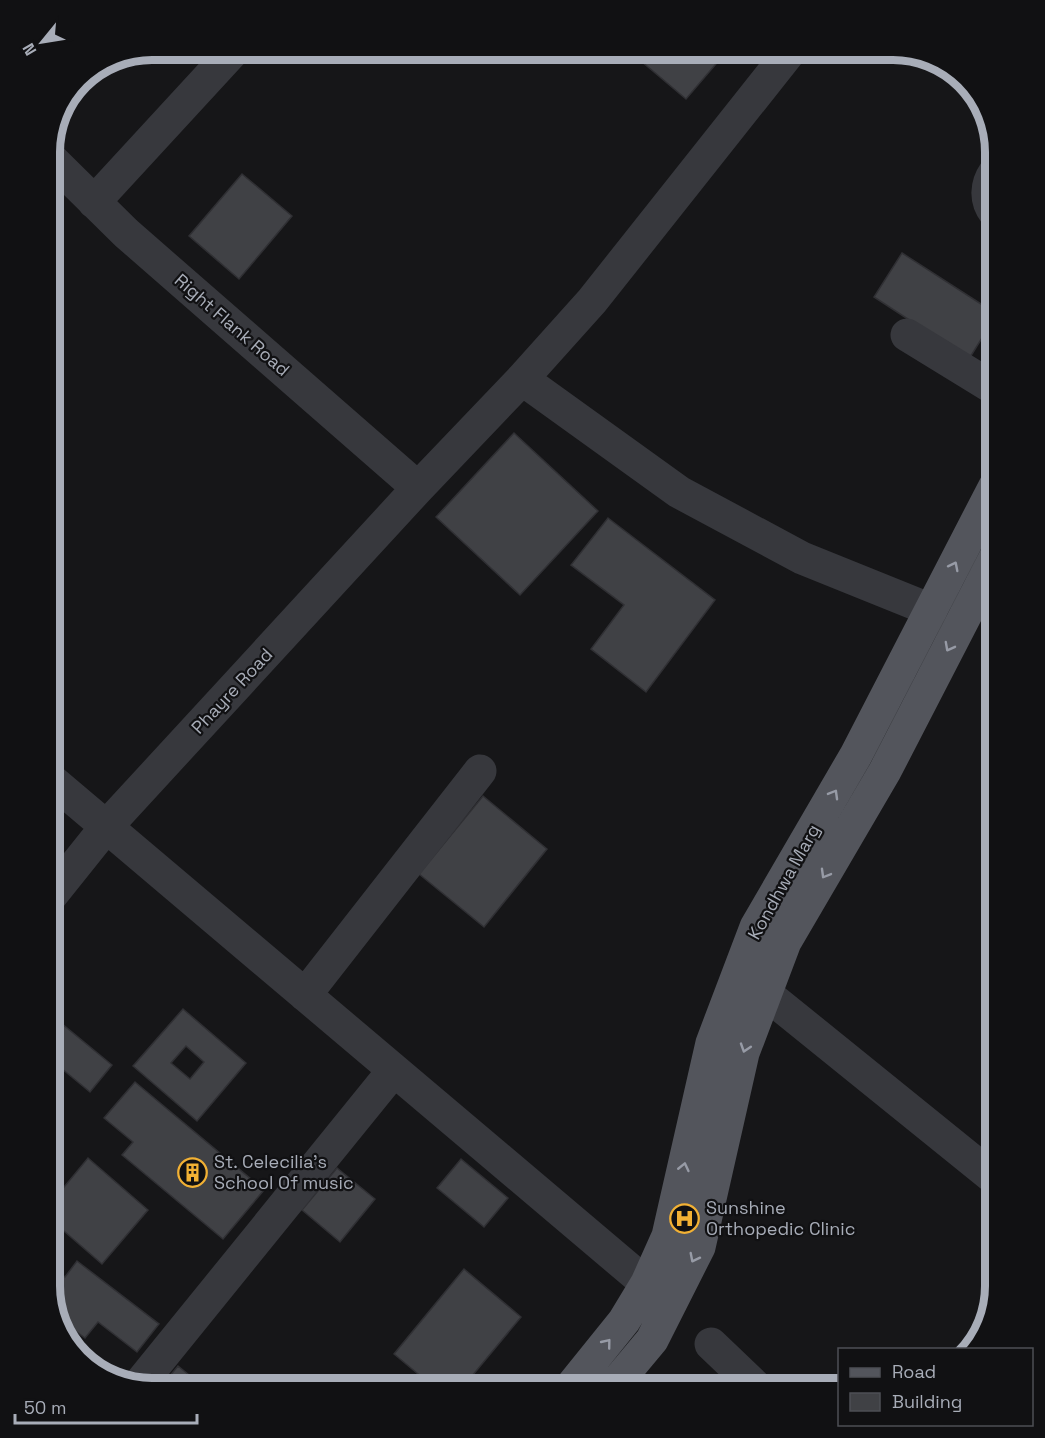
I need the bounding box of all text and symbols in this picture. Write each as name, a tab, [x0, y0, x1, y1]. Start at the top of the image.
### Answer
north arrow	[12, 12, 72, 72]
text: N	[18, 39, 41, 59]
street label: Right Flank Road	[170, 268, 295, 381]
one-way arrow	[947, 562, 958, 572]
one-way arrow	[945, 641, 956, 652]
street label: Phayre Road	[186, 643, 277, 738]
one-way arrow	[826, 790, 838, 800]
street label: Kondhwa Marg	[742, 820, 825, 944]
one-way arrow	[821, 867, 832, 878]
one-way arrow	[740, 1042, 753, 1053]
place label: St. Celecilia's School Of music	[214, 1150, 354, 1194]
building icon: St. Celecilia's School Of music	[177, 1156, 209, 1188]
one-way arrow	[677, 1162, 690, 1172]
place label: Sunshine Orthopedic Clinic	[706, 1196, 856, 1240]
hospital icon: Sunshine Orthopedic Clinic	[669, 1202, 701, 1234]
one-way arrow	[690, 1251, 701, 1262]
one-way arrow	[599, 1339, 610, 1350]
legend	[838, 1348, 1033, 1426]
text: Road	[892, 1360, 936, 1383]
scale bar	[15, 1387, 196, 1425]
text: Building	[892, 1390, 962, 1413]
text: 50 m	[24, 1396, 66, 1419]

